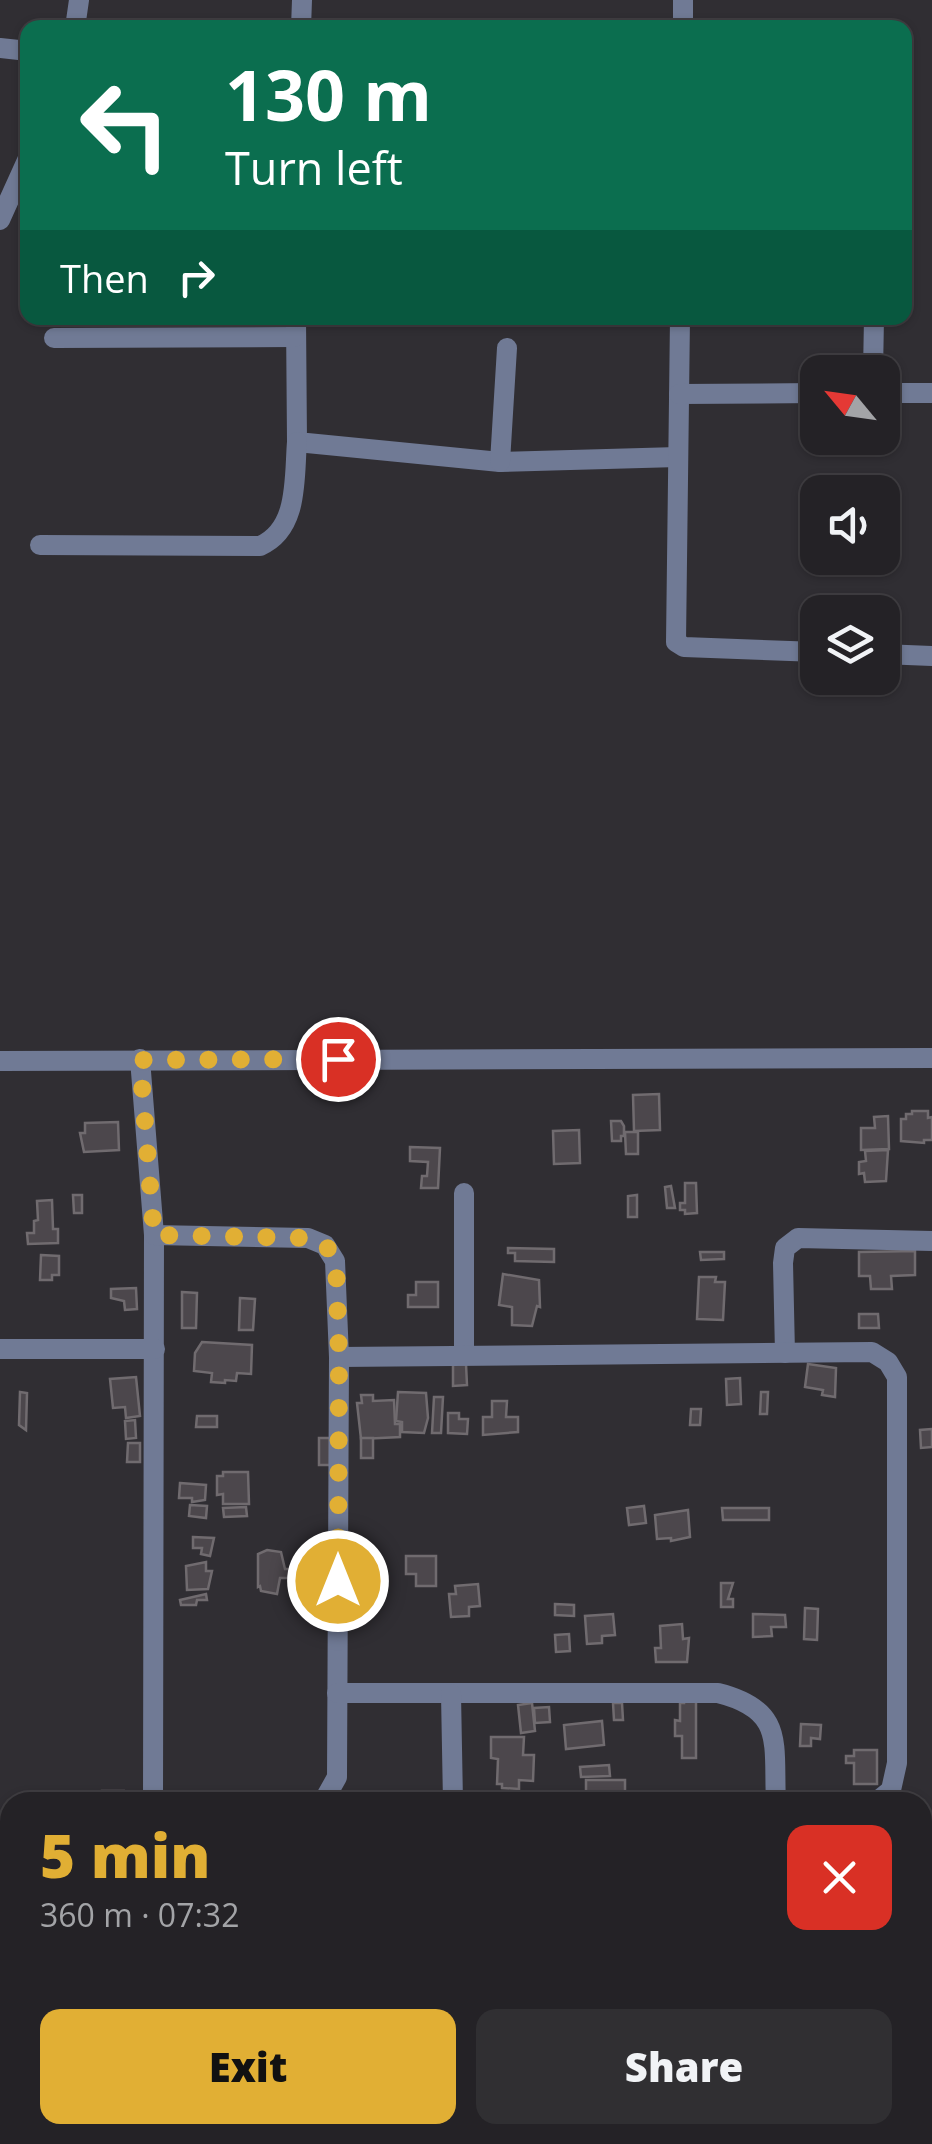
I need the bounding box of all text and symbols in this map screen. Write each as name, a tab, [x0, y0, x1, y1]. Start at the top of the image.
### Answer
text: 130 m	[225, 46, 432, 142]
icon: left	[60, 60, 190, 190]
text: Turn left	[225, 137, 403, 198]
icon: right	[169, 250, 224, 305]
text: Then	[60, 252, 149, 304]
north arrow	[800, 355, 900, 455]
map controls	[800, 355, 900, 695]
button: sound	[800, 475, 900, 575]
button: layers	[800, 595, 900, 695]
pin	[296, 1017, 381, 1102]
icon: arrive	[311, 1032, 366, 1087]
position arrow	[286, 1529, 390, 1633]
text: 5 min	[40, 1814, 210, 1896]
button: close	[787, 1825, 892, 1930]
text: 360 m · 07:32	[40, 1893, 239, 1936]
button: Exit	[40, 2009, 456, 2124]
button: Share	[476, 2009, 892, 2124]

